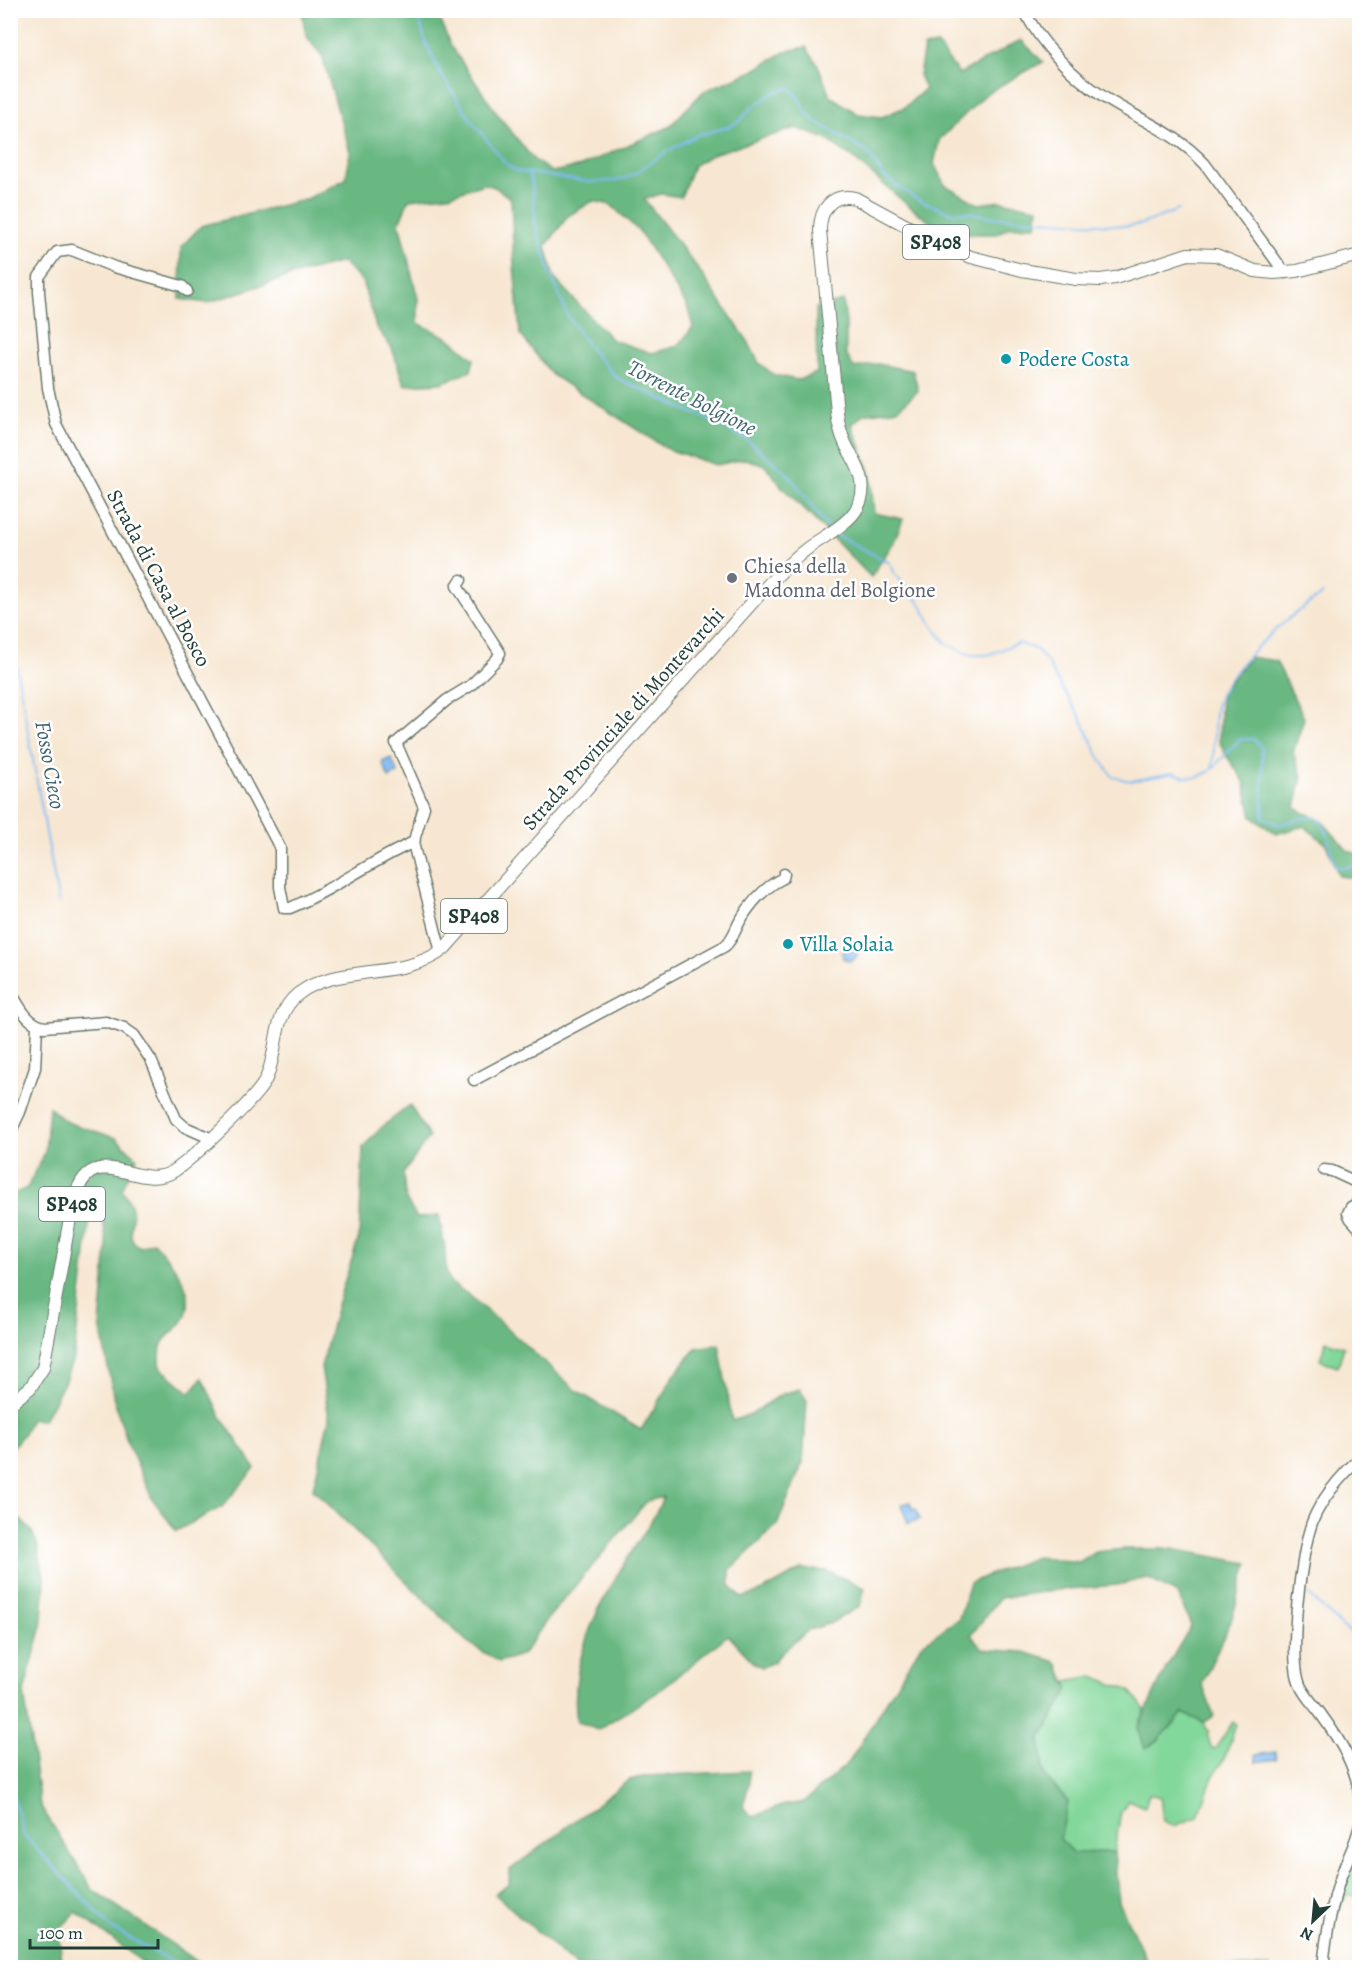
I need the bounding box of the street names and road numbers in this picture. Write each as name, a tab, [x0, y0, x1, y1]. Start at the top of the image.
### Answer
road number: SP408	[903, 225, 969, 259]
street label: Strada di Casa al Bosco	[100, 484, 218, 672]
street label: Strada Provinciale di Montevarchi	[516, 602, 730, 836]
road number: SP408	[441, 899, 507, 933]
road number: SP408	[39, 1187, 105, 1221]

